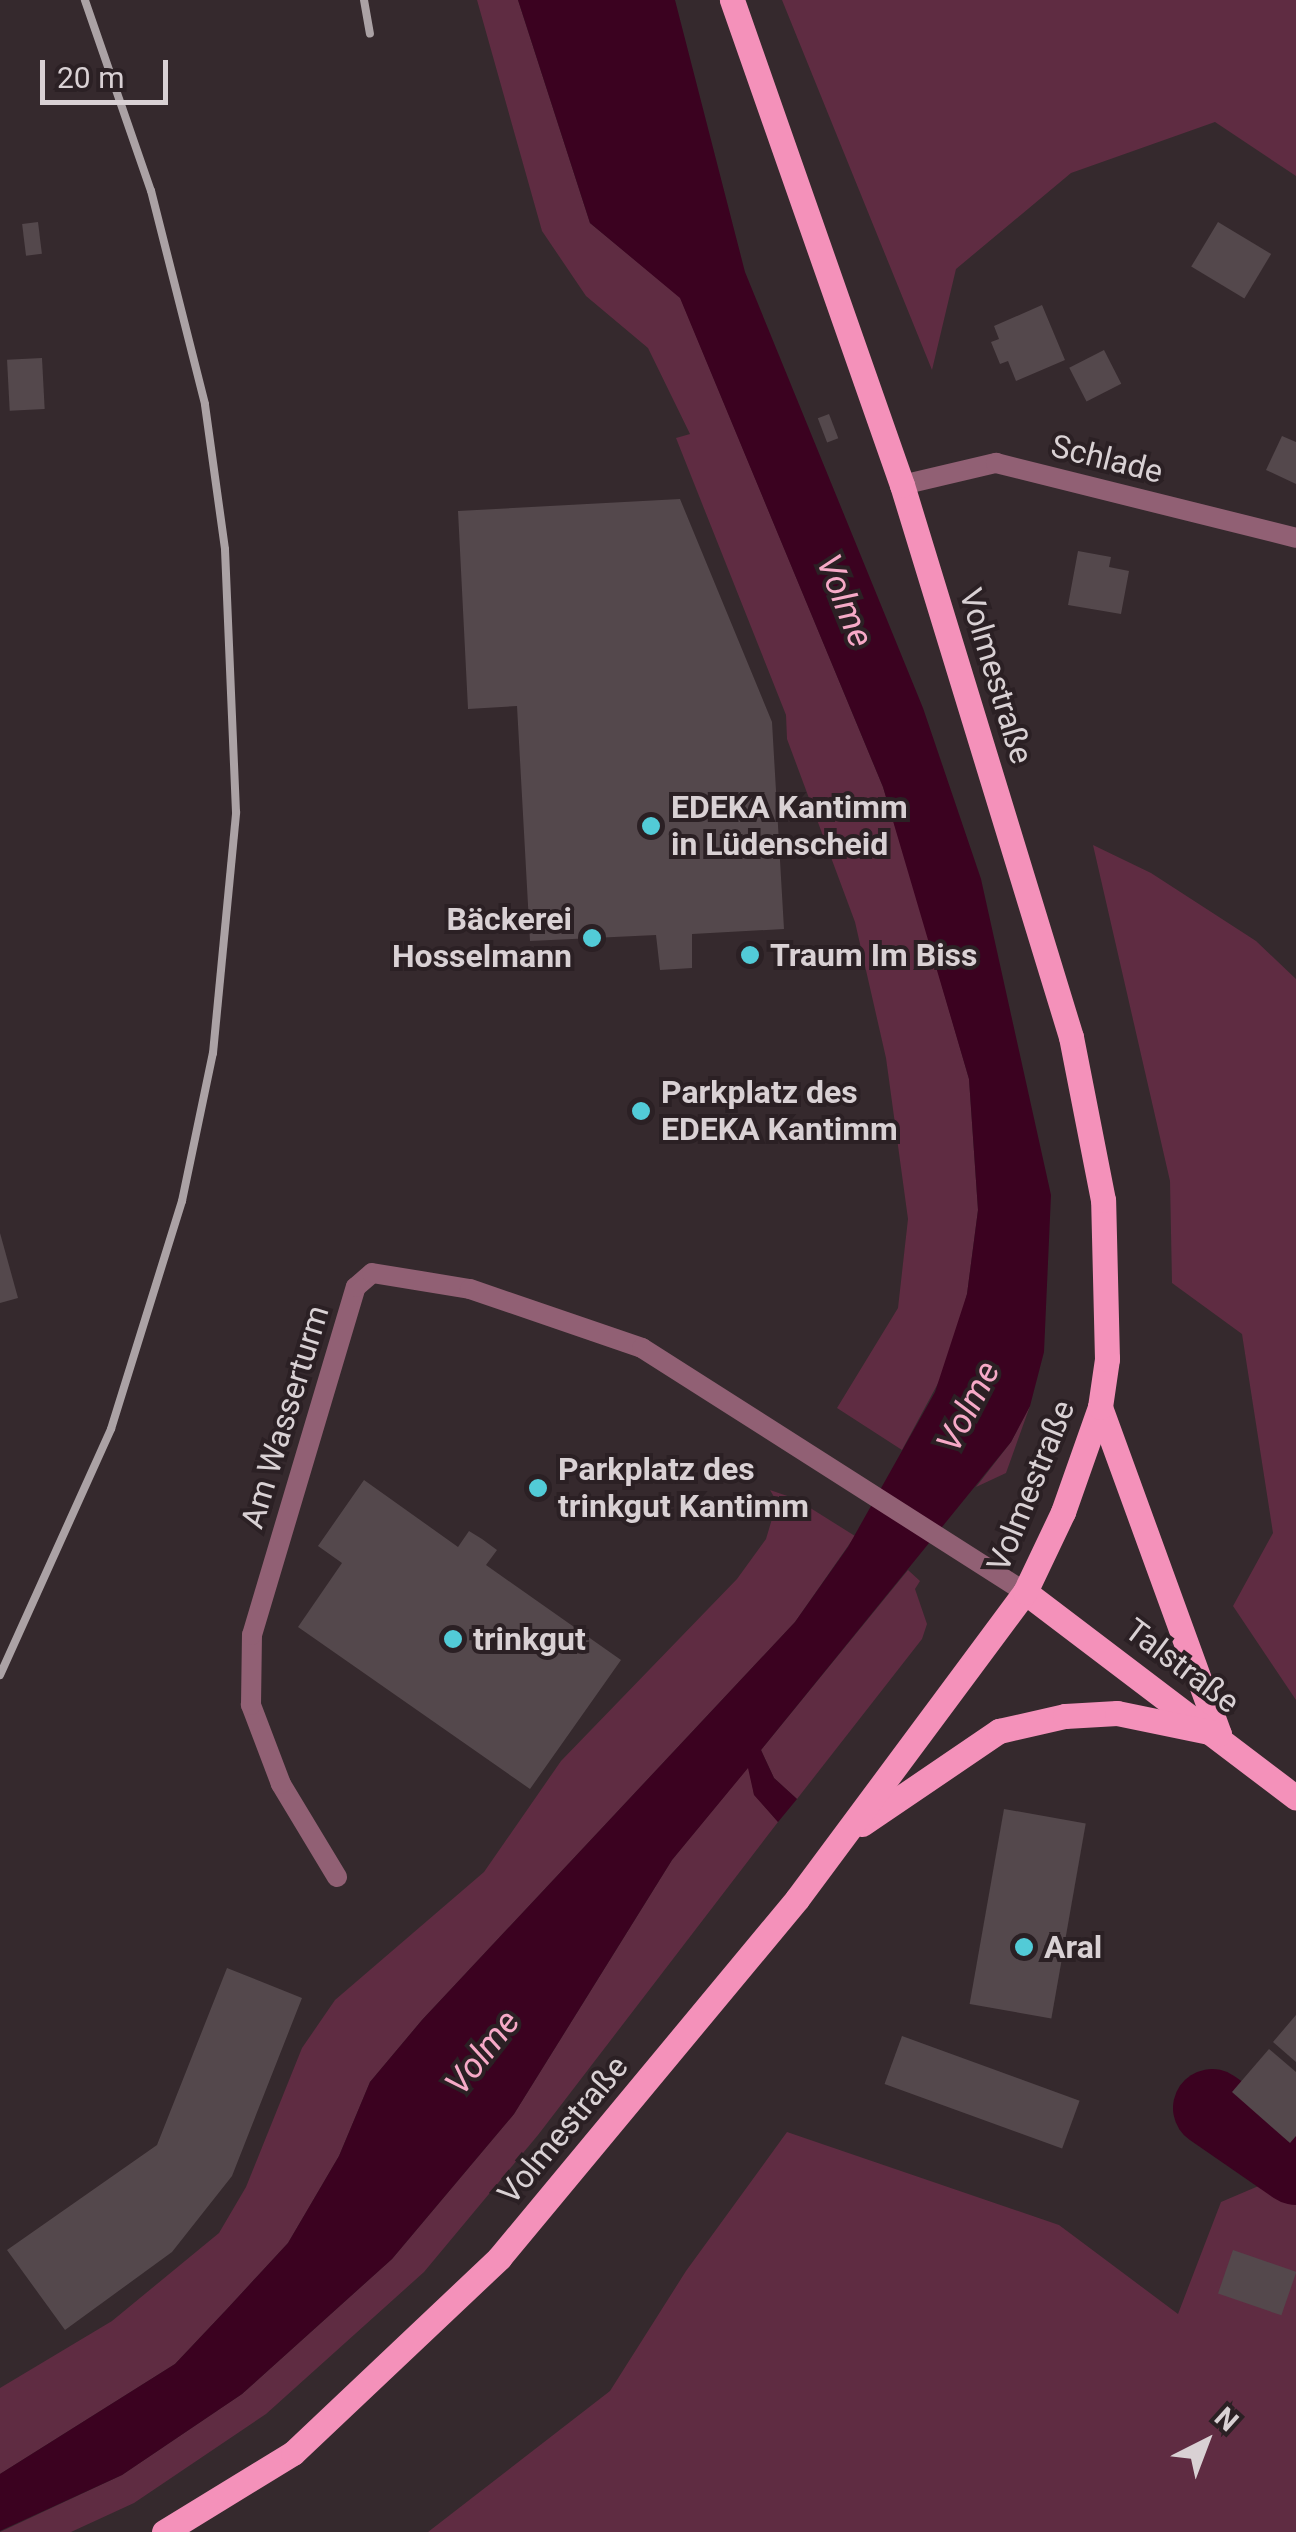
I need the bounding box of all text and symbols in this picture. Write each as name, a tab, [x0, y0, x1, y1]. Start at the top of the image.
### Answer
scale bar	[45, 40, 172, 102]
text: 20 m	[57, 60, 124, 95]
street label: Schlade	[1047, 427, 1167, 491]
water label: Volme	[807, 549, 881, 653]
street label: Volmestraße	[951, 584, 1041, 768]
place label: EDEKA Kantimm in Lüdenscheid	[671, 789, 908, 864]
marker: EDEKA Kantimm in Lüdenscheid	[640, 815, 662, 837]
place label: Bäckerei Hosselmann	[392, 901, 572, 976]
marker: Bäckerei Hosselmann	[581, 927, 603, 949]
place label: Traum Im Biss	[770, 936, 977, 974]
marker: Traum Im Biss	[739, 944, 761, 966]
place label: Parkplatz des EDEKA Kantimm	[661, 1074, 898, 1149]
marker: Parkplatz des EDEKA Kantimm	[630, 1100, 652, 1122]
street label: Am Wasserturm	[233, 1301, 337, 1533]
water label: Volme	[928, 1355, 1010, 1459]
street label: Volmestraße	[979, 1395, 1083, 1577]
place label: Parkplatz des trinkgut Kantimm	[558, 1451, 809, 1526]
marker: Parkplatz des trinkgut Kantimm	[527, 1477, 549, 1499]
street label: Talstraße	[1117, 1611, 1247, 1721]
place label: trinkgut	[473, 1620, 586, 1658]
marker: trinkgut	[442, 1628, 464, 1650]
place label: Aral	[1044, 1928, 1102, 1966]
marker: Aral	[1013, 1936, 1035, 1958]
water label: Volme	[437, 2002, 529, 2104]
street label: Volmestraße	[490, 2048, 636, 2212]
north arrow	[1156, 2392, 1256, 2492]
text: N	[1208, 2400, 1245, 2438]

